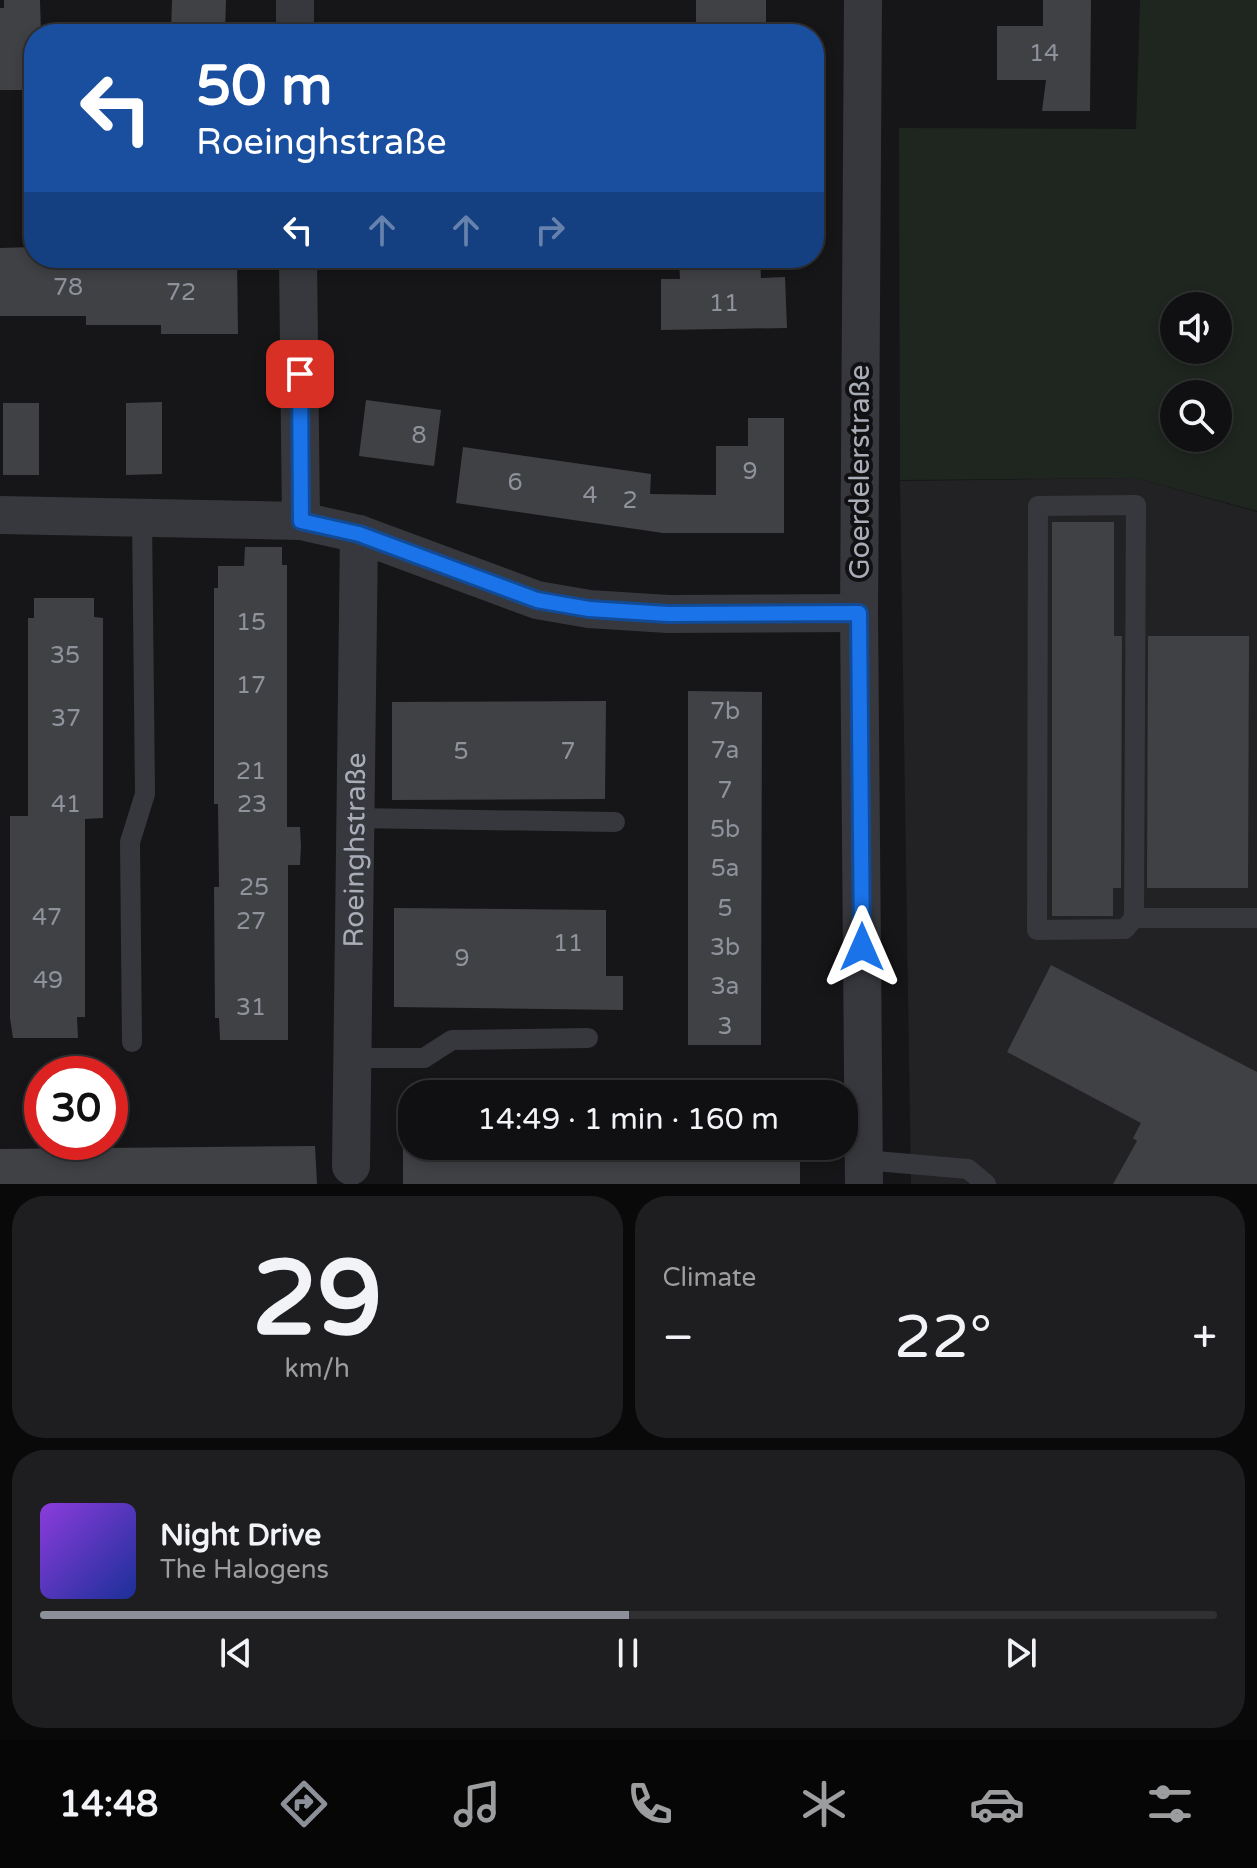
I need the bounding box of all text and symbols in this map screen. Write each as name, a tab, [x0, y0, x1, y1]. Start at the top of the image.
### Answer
house number: 14	[1029, 39, 1059, 68]
text: 50 m	[196, 53, 332, 120]
icon: left	[64, 56, 168, 160]
text: Roeinghstraße	[196, 121, 447, 164]
icon: left	[276, 208, 320, 252]
icon: ahead	[360, 208, 404, 252]
icon: ahead	[444, 208, 488, 252]
icon: right	[528, 208, 572, 252]
house number: 78	[53, 273, 83, 302]
house number: 72	[166, 278, 196, 307]
house number: 11	[709, 289, 739, 318]
map controls	[1160, 292, 1232, 452]
button: sound	[1160, 292, 1232, 364]
pin	[266, 340, 334, 408]
icon: arrive	[278, 352, 322, 396]
street label: Goerdelerstraße	[843, 365, 877, 579]
button: search	[1160, 380, 1232, 452]
house number: 8	[411, 421, 427, 450]
house number: 9	[742, 457, 758, 486]
house number: 6	[507, 468, 523, 497]
house number: 4	[582, 481, 598, 510]
house number: 2	[622, 486, 638, 515]
house number: 15	[236, 608, 266, 637]
house number: 35	[50, 641, 80, 670]
house number: 17	[236, 671, 266, 700]
house number: 7b	[710, 697, 740, 726]
house number: 37	[51, 704, 81, 733]
house number: 7a	[711, 736, 739, 765]
house number: 5	[453, 737, 469, 766]
house number: 7	[560, 737, 576, 766]
street label: Roeinghstraße	[337, 752, 373, 948]
house number: 21	[236, 757, 266, 786]
house number: 7	[717, 776, 733, 805]
house number: 41	[51, 790, 81, 819]
house number: 23	[237, 790, 267, 819]
house number: 5b	[710, 815, 740, 844]
house number: 5a	[711, 854, 739, 883]
house number: 25	[239, 873, 269, 902]
house number: 5	[717, 894, 733, 923]
house number: 47	[32, 903, 62, 932]
position arrow	[820, 905, 904, 989]
house number: 27	[236, 907, 266, 936]
house number: 11	[553, 929, 583, 958]
house number: 3b	[710, 933, 740, 962]
house number: 9	[454, 944, 470, 973]
house number: 49	[33, 966, 63, 995]
house number: 3a	[711, 972, 739, 1001]
house number: 31	[236, 993, 266, 1022]
house number: 3	[717, 1012, 733, 1041]
speed limit sign: 30	[24, 1056, 128, 1160]
text: 14:49 · 1 min · 160 m	[477, 1101, 779, 1138]
text: 29	[252, 1238, 383, 1363]
text: Climate	[663, 1262, 756, 1293]
text: 22°	[894, 1302, 992, 1374]
text: −	[663, 1312, 694, 1365]
text: +	[1192, 1312, 1217, 1365]
text: km/h	[285, 1353, 350, 1384]
text: Night Drive	[160, 1517, 321, 1554]
text: The Halogens	[160, 1554, 329, 1585]
icon: previous	[214, 1631, 258, 1675]
icon: pause	[606, 1631, 650, 1675]
icon: next	[999, 1631, 1043, 1675]
icon: directions	[276, 1776, 332, 1832]
icon: music	[449, 1776, 505, 1832]
icon: phone	[622, 1776, 678, 1832]
icon: climate	[796, 1776, 852, 1832]
icon: car	[969, 1776, 1025, 1832]
icon: filters	[1142, 1776, 1198, 1832]
text: 14:48	[59, 1783, 158, 1826]

